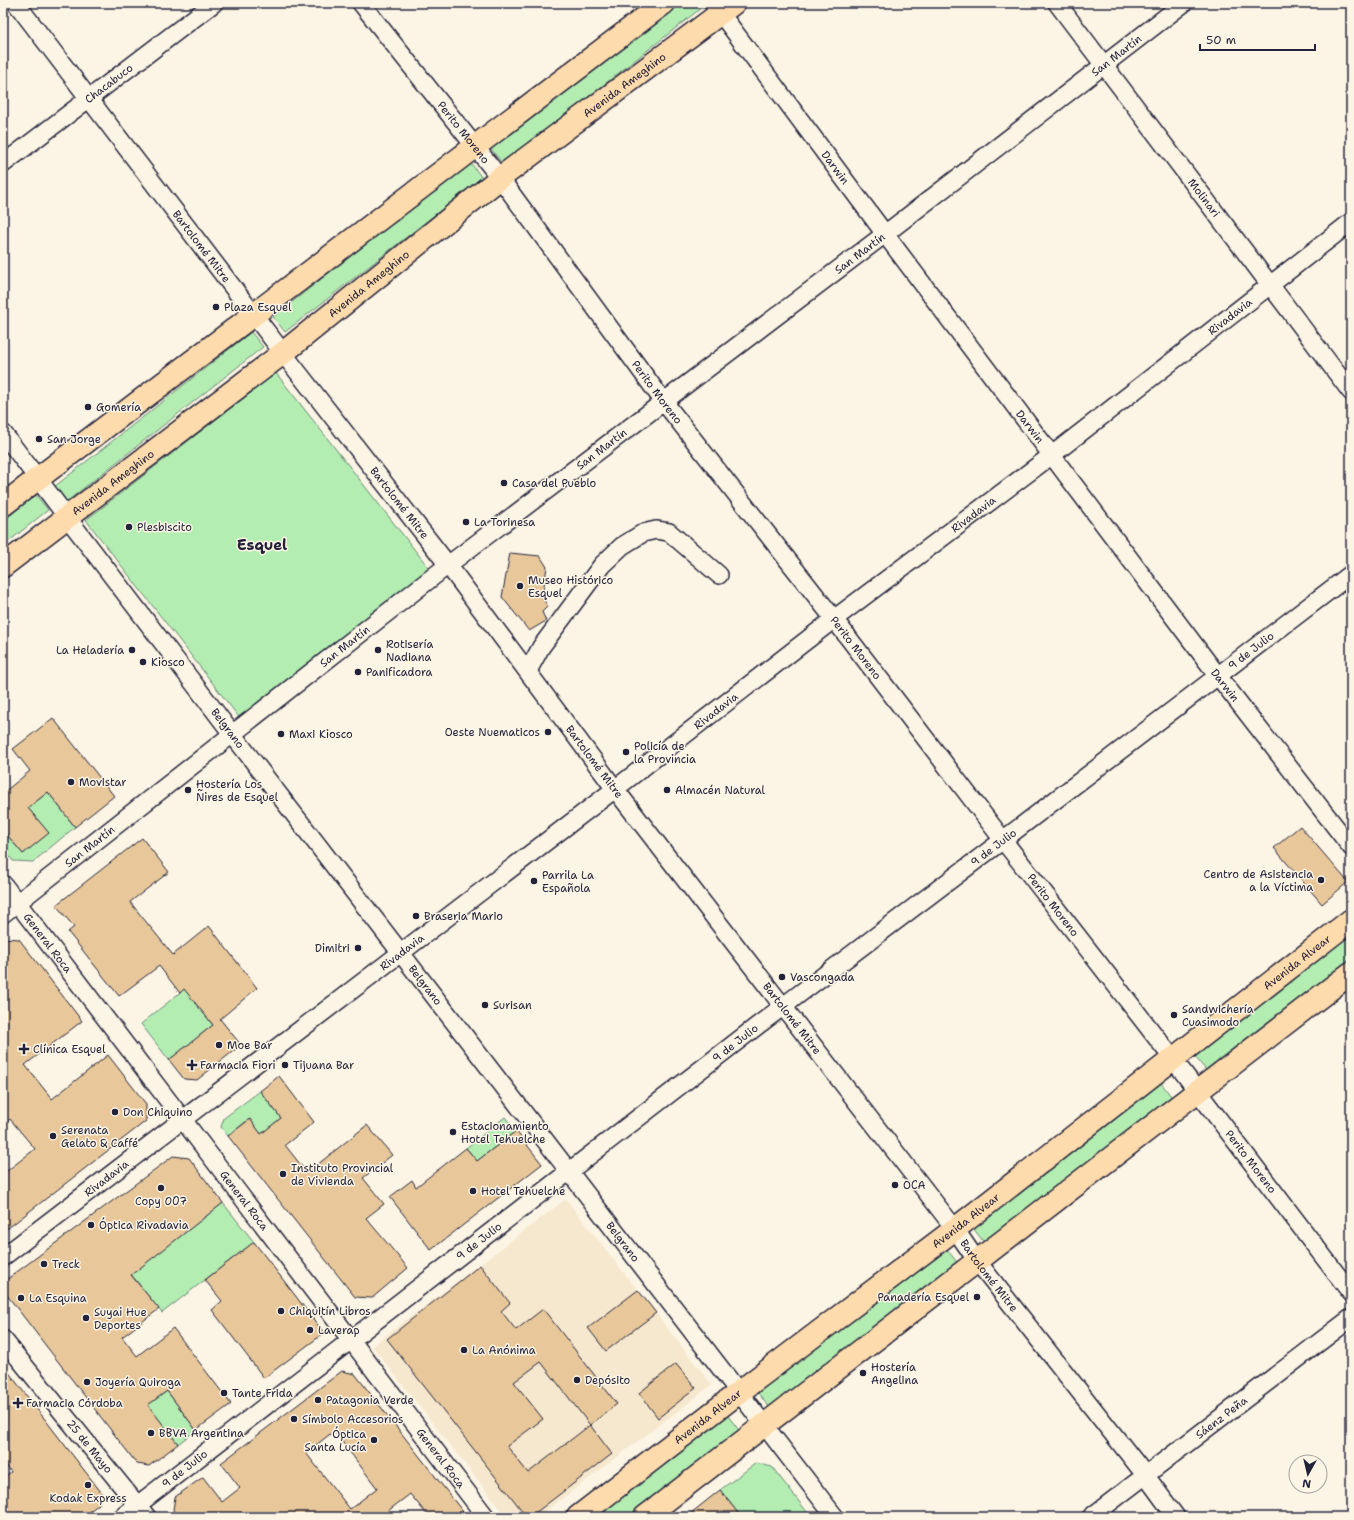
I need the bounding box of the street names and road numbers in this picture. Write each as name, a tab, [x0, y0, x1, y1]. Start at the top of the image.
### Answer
street label: San Martín	[1088, 31, 1145, 80]
street label: Avenida Ameghino	[580, 49, 669, 121]
street label: Chacabuco	[82, 60, 136, 107]
street label: Perito Moreno	[434, 98, 493, 167]
street label: Darwin	[818, 148, 853, 187]
street label: Molinari	[1185, 175, 1224, 220]
street label: Bartolomé Mitre	[169, 207, 234, 286]
street label: San Martín	[831, 229, 888, 277]
street label: Avenida Ameghino	[325, 246, 413, 321]
street label: Rivadavia	[1205, 294, 1255, 338]
street label: Perito Moreno	[628, 357, 686, 427]
street label: Darwin	[1013, 407, 1048, 446]
street label: San Martín	[573, 425, 630, 473]
street label: Avenida Ameghino	[68, 446, 157, 519]
street label: Bartolomé Mitre	[367, 464, 432, 542]
street label: Rivadavia	[948, 492, 999, 536]
street label: Perito Moreno	[827, 613, 885, 683]
street label: San Martín	[316, 622, 373, 670]
street label: 9 de Julio	[1225, 628, 1277, 673]
street label: Darwin	[1208, 666, 1243, 705]
street label: Rivadavia	[691, 689, 741, 733]
street label: Belgrano	[208, 705, 248, 752]
street label: Bartolomé Mitre	[562, 722, 627, 801]
street label: San Martín	[61, 822, 118, 870]
street label: 9 de Julio	[967, 825, 1020, 870]
street label: Perito Moreno	[1024, 870, 1083, 940]
street label: General Roca	[20, 910, 76, 976]
street label: Rivadavia	[377, 930, 427, 974]
street label: Avenida Alvear	[1260, 931, 1334, 993]
street label: Belgrano	[405, 962, 446, 1008]
street label: Bartolomé Mitre	[760, 979, 825, 1057]
street label: 9 de Julio	[709, 1020, 761, 1065]
street label: Perito Moreno	[1222, 1127, 1280, 1196]
street label: Rivadavia	[81, 1156, 132, 1200]
street label: General Roca	[217, 1167, 272, 1234]
street label: Avenida Alvear	[929, 1190, 1003, 1251]
street label: 9 de Julio	[453, 1218, 505, 1264]
street label: Belgrano	[603, 1218, 643, 1265]
street label: Bartolomé Mitre	[957, 1236, 1022, 1315]
street label: Avenida Alvear	[671, 1386, 745, 1448]
street label: Sáenz Peña	[1192, 1393, 1250, 1442]
street label: 25 de Mayo	[64, 1416, 116, 1477]
street label: General Roca	[413, 1425, 469, 1491]
street label: 9 de Julio	[158, 1446, 211, 1491]

